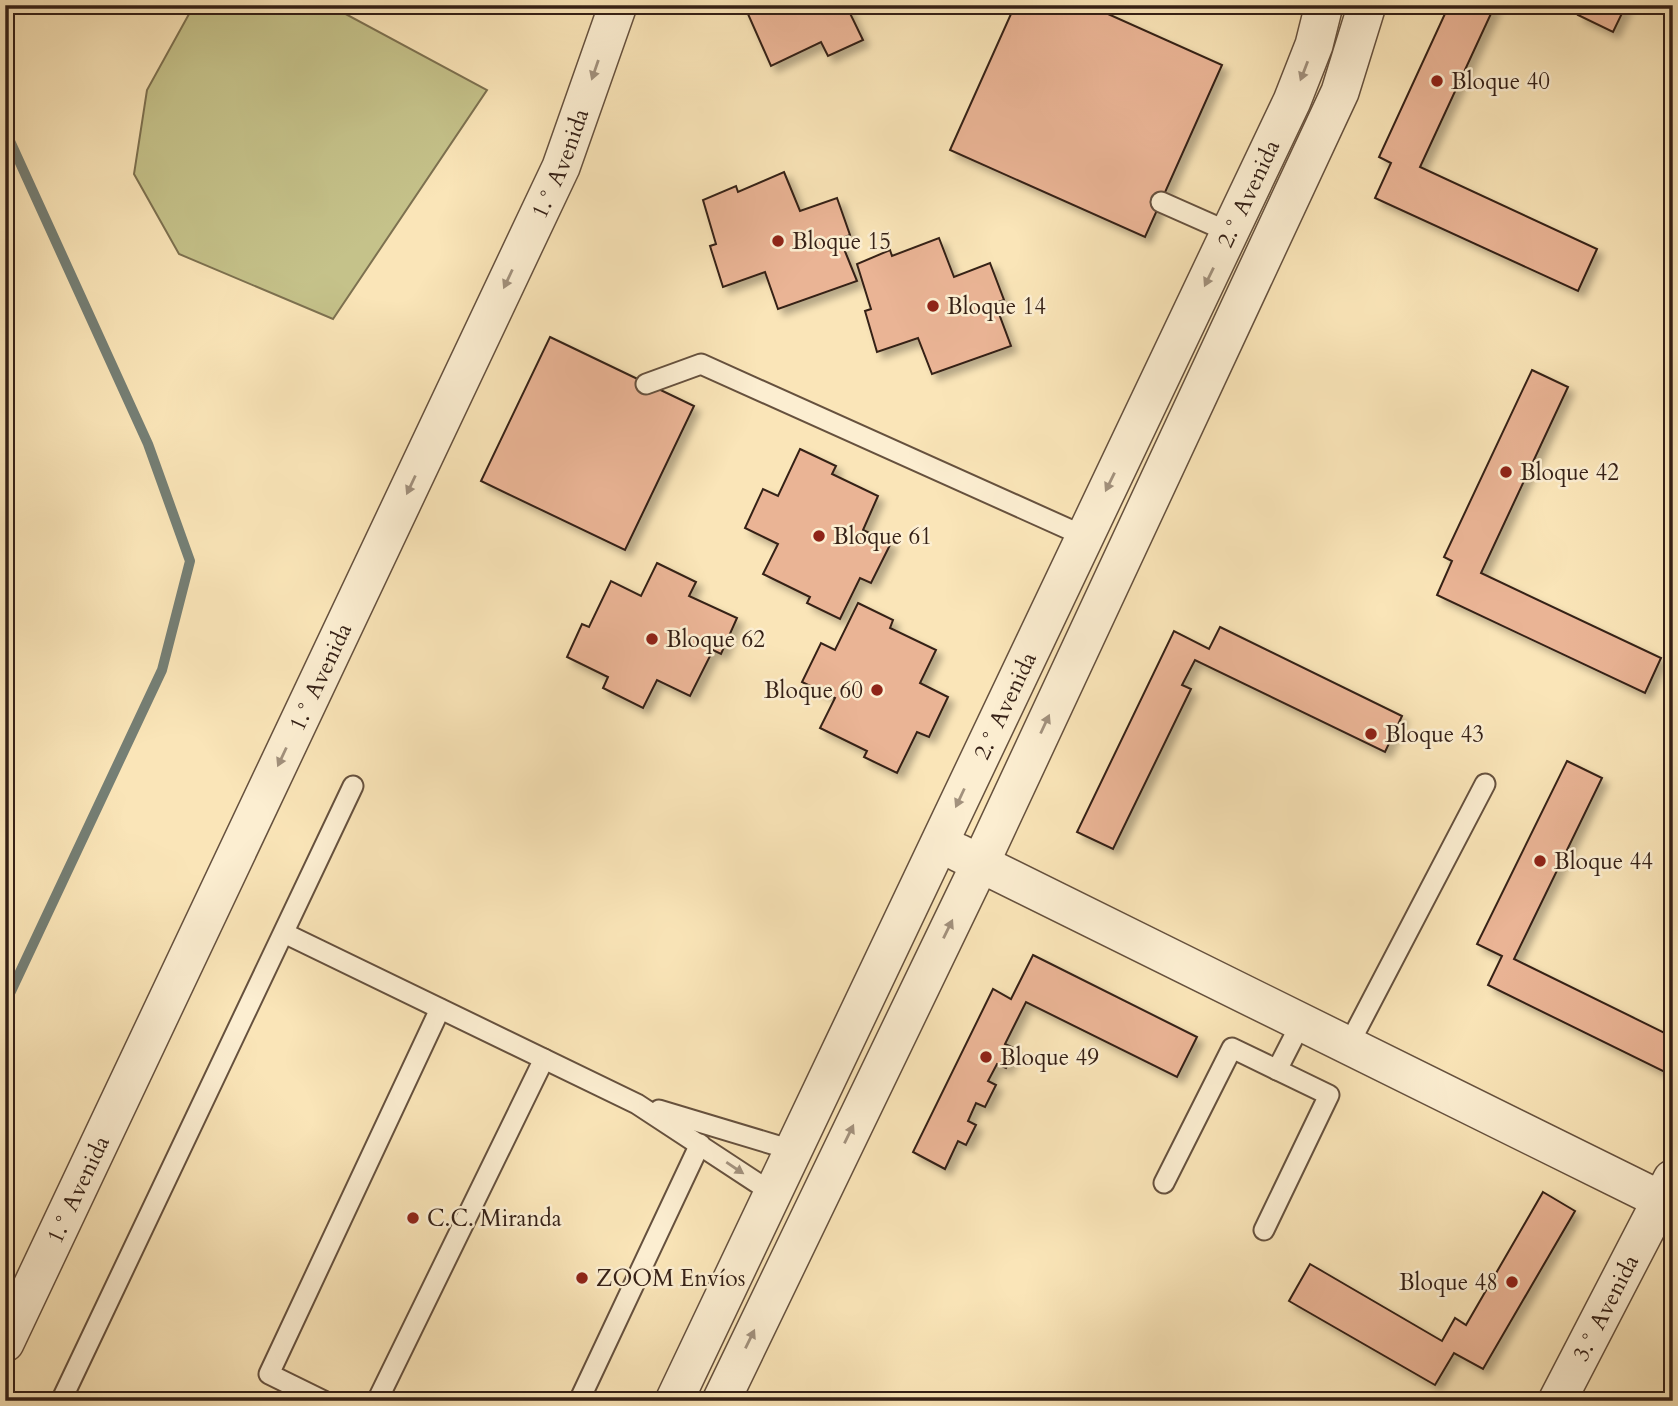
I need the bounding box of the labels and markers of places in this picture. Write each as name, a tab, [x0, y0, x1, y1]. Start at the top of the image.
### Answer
place label: Bloque 40	[1451, 66, 1550, 97]
marker: Bloque 40	[1429, 73, 1445, 89]
place label: Bloque 15	[792, 226, 891, 257]
marker: Bloque 15	[770, 233, 786, 249]
place label: Bloque 14	[947, 291, 1046, 322]
marker: Bloque 14	[925, 298, 941, 314]
place label: Bloque 42	[1520, 457, 1619, 488]
marker: Bloque 42	[1498, 464, 1514, 480]
place label: Bloque 61	[833, 521, 932, 552]
marker: Bloque 61	[811, 528, 827, 544]
place label: Bloque 62	[666, 624, 765, 655]
marker: Bloque 62	[644, 631, 660, 647]
place label: Bloque 60	[764, 675, 863, 706]
marker: Bloque 60	[869, 682, 885, 698]
place label: Bloque 43	[1385, 719, 1484, 750]
marker: Bloque 43	[1363, 726, 1379, 742]
place label: Bloque 44	[1554, 846, 1653, 877]
marker: Bloque 44	[1532, 853, 1548, 869]
place label: Bloque 49	[1000, 1042, 1099, 1073]
marker: Bloque 49	[978, 1049, 994, 1065]
place label: C.C. Miranda	[427, 1203, 562, 1234]
marker: C.C. Miranda	[405, 1210, 421, 1226]
place label: ZOOM Envíos	[596, 1263, 746, 1294]
place label: Bloque 48	[1399, 1267, 1498, 1298]
marker: ZOOM Envíos	[574, 1270, 590, 1286]
marker: Bloque 48	[1504, 1274, 1520, 1290]

